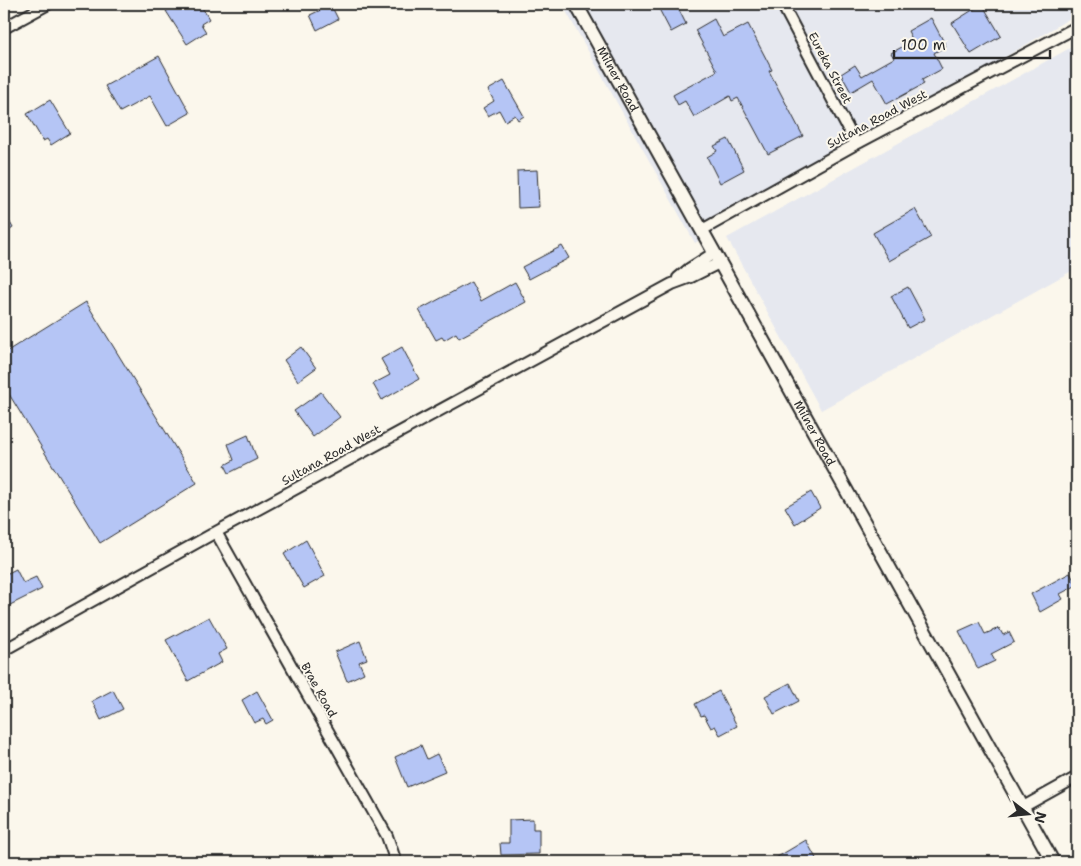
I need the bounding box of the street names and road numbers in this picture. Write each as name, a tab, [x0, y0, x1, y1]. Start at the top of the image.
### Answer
street label: Eureka Street	[804, 29, 856, 107]
street label: Milner Road	[593, 44, 643, 115]
street label: Sultana Road West	[824, 86, 930, 152]
street label: Milner Road	[790, 398, 839, 469]
street label: Sultana Road West	[279, 421, 383, 489]
street label: Brae Road	[297, 660, 341, 721]

